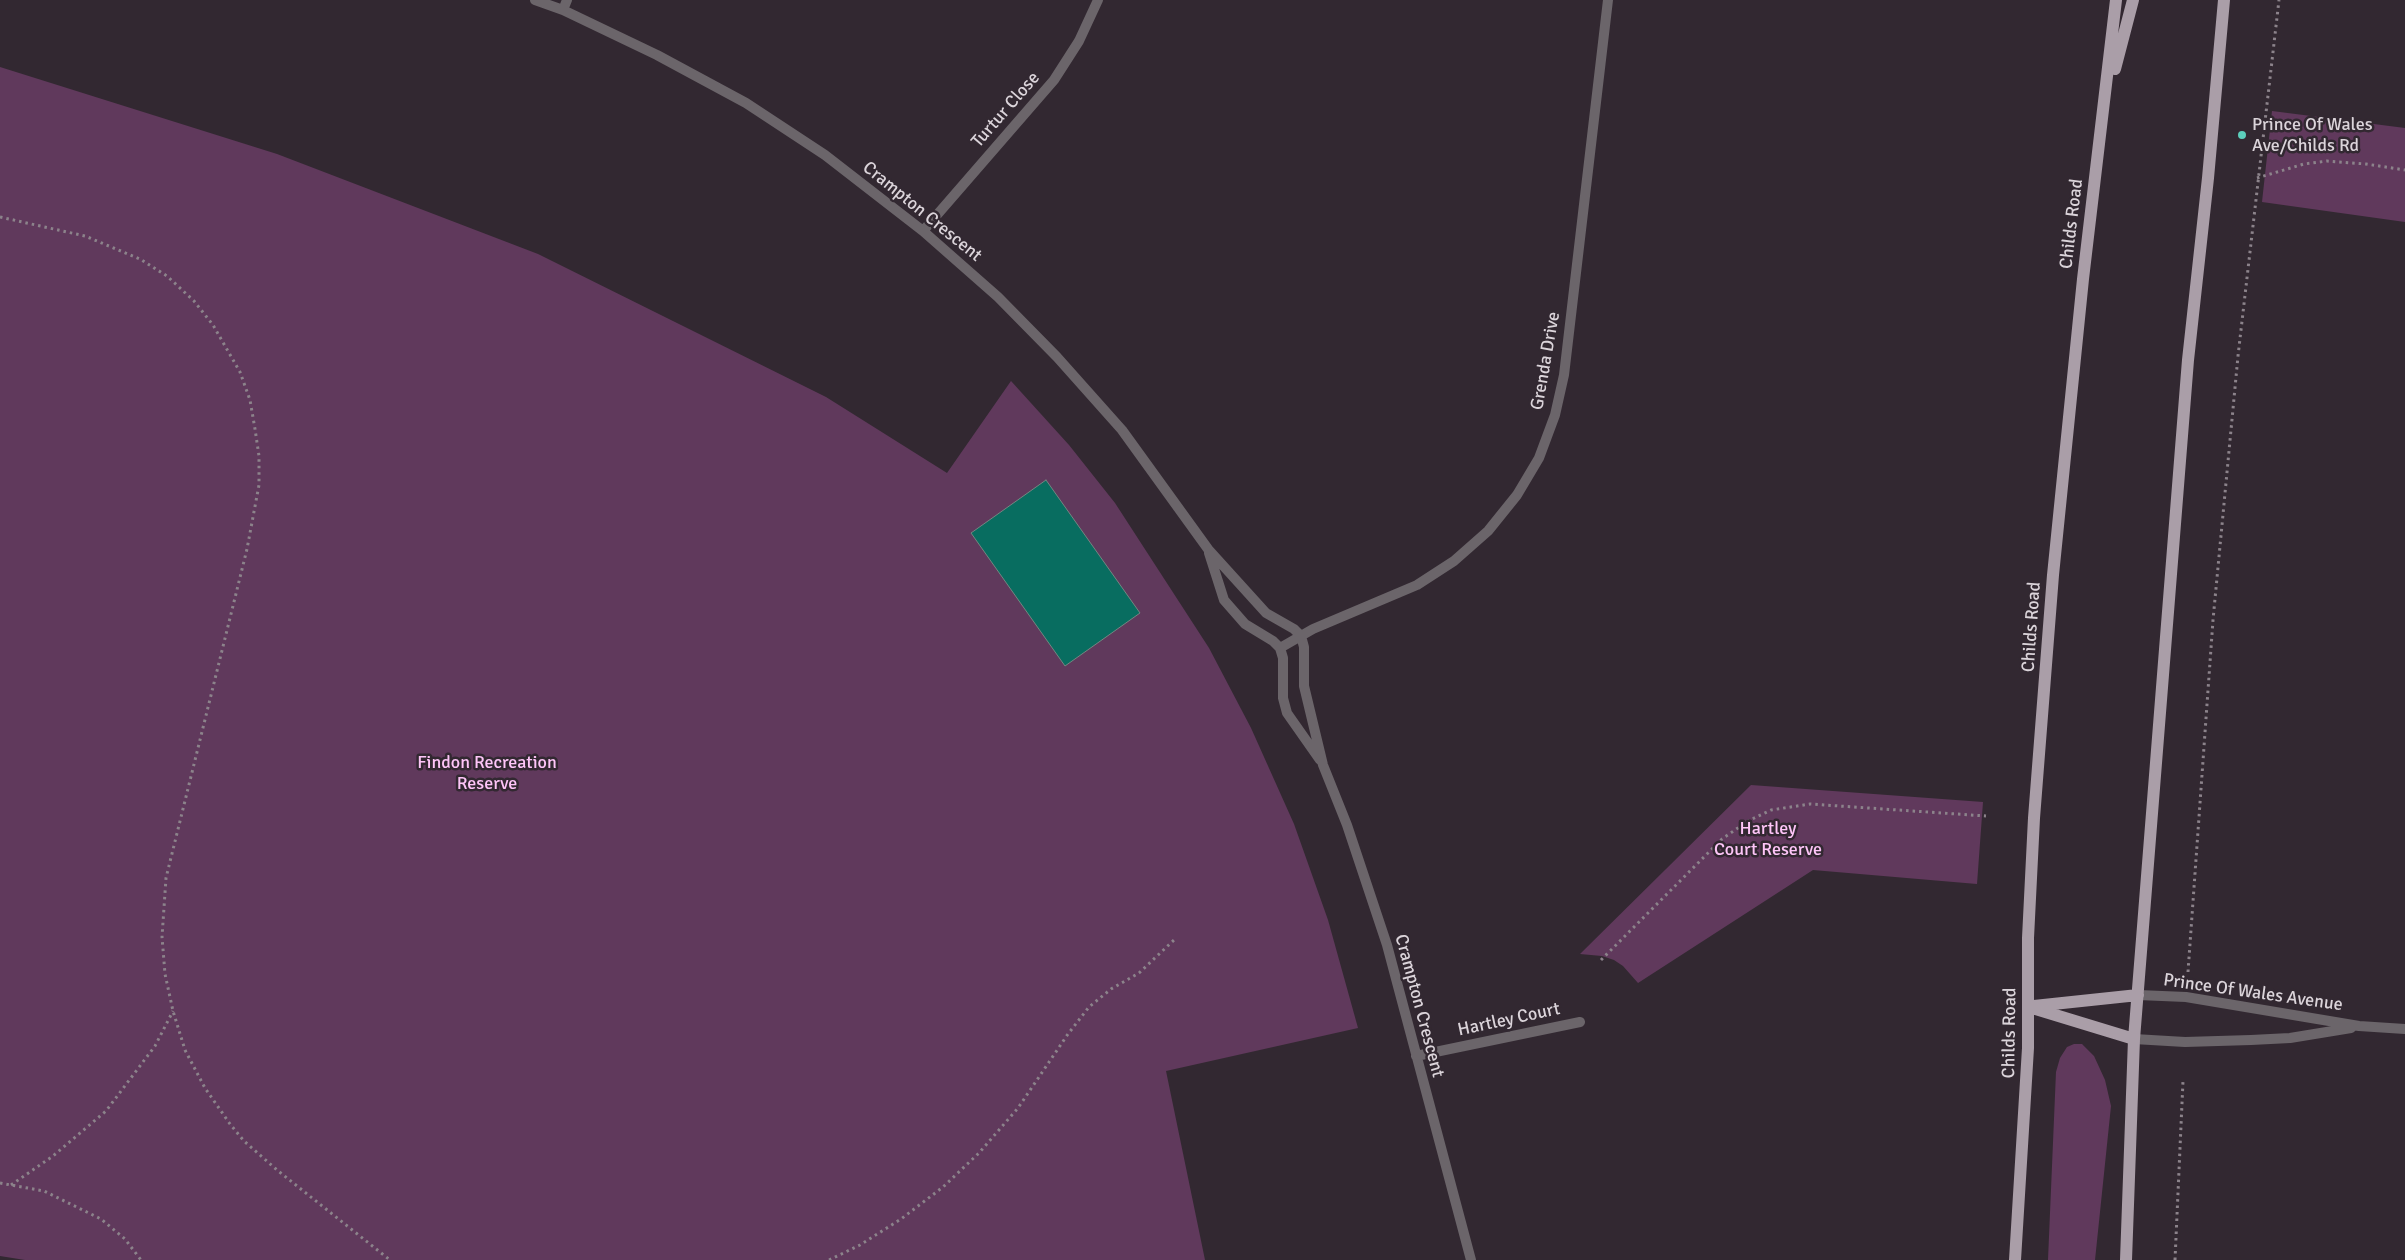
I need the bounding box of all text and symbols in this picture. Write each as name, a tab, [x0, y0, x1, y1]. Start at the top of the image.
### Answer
street label: Turtur Close	[967, 68, 1045, 152]
place label: Prince Of Wales Ave/Childs Rd	[2252, 114, 2373, 156]
marker: Prince Of Wales Ave/Childs Rd	[2236, 129, 2248, 141]
street label: Crampton Crescent	[858, 157, 986, 267]
street label: Childs Road	[2056, 178, 2088, 270]
street label: Grenda Drive	[1527, 310, 1565, 412]
street label: Childs Road	[2018, 581, 2046, 673]
park label: Findon Recreation Reserve	[417, 752, 557, 794]
park label: Hartley Court Reserve	[1714, 818, 1822, 861]
street label: Crampton Crescent	[1390, 932, 1448, 1080]
street label: Prince Of Wales Avenue	[2162, 970, 2344, 1016]
street label: Childs Road	[1998, 988, 2022, 1078]
street label: Hartley Court	[1456, 999, 1562, 1041]

